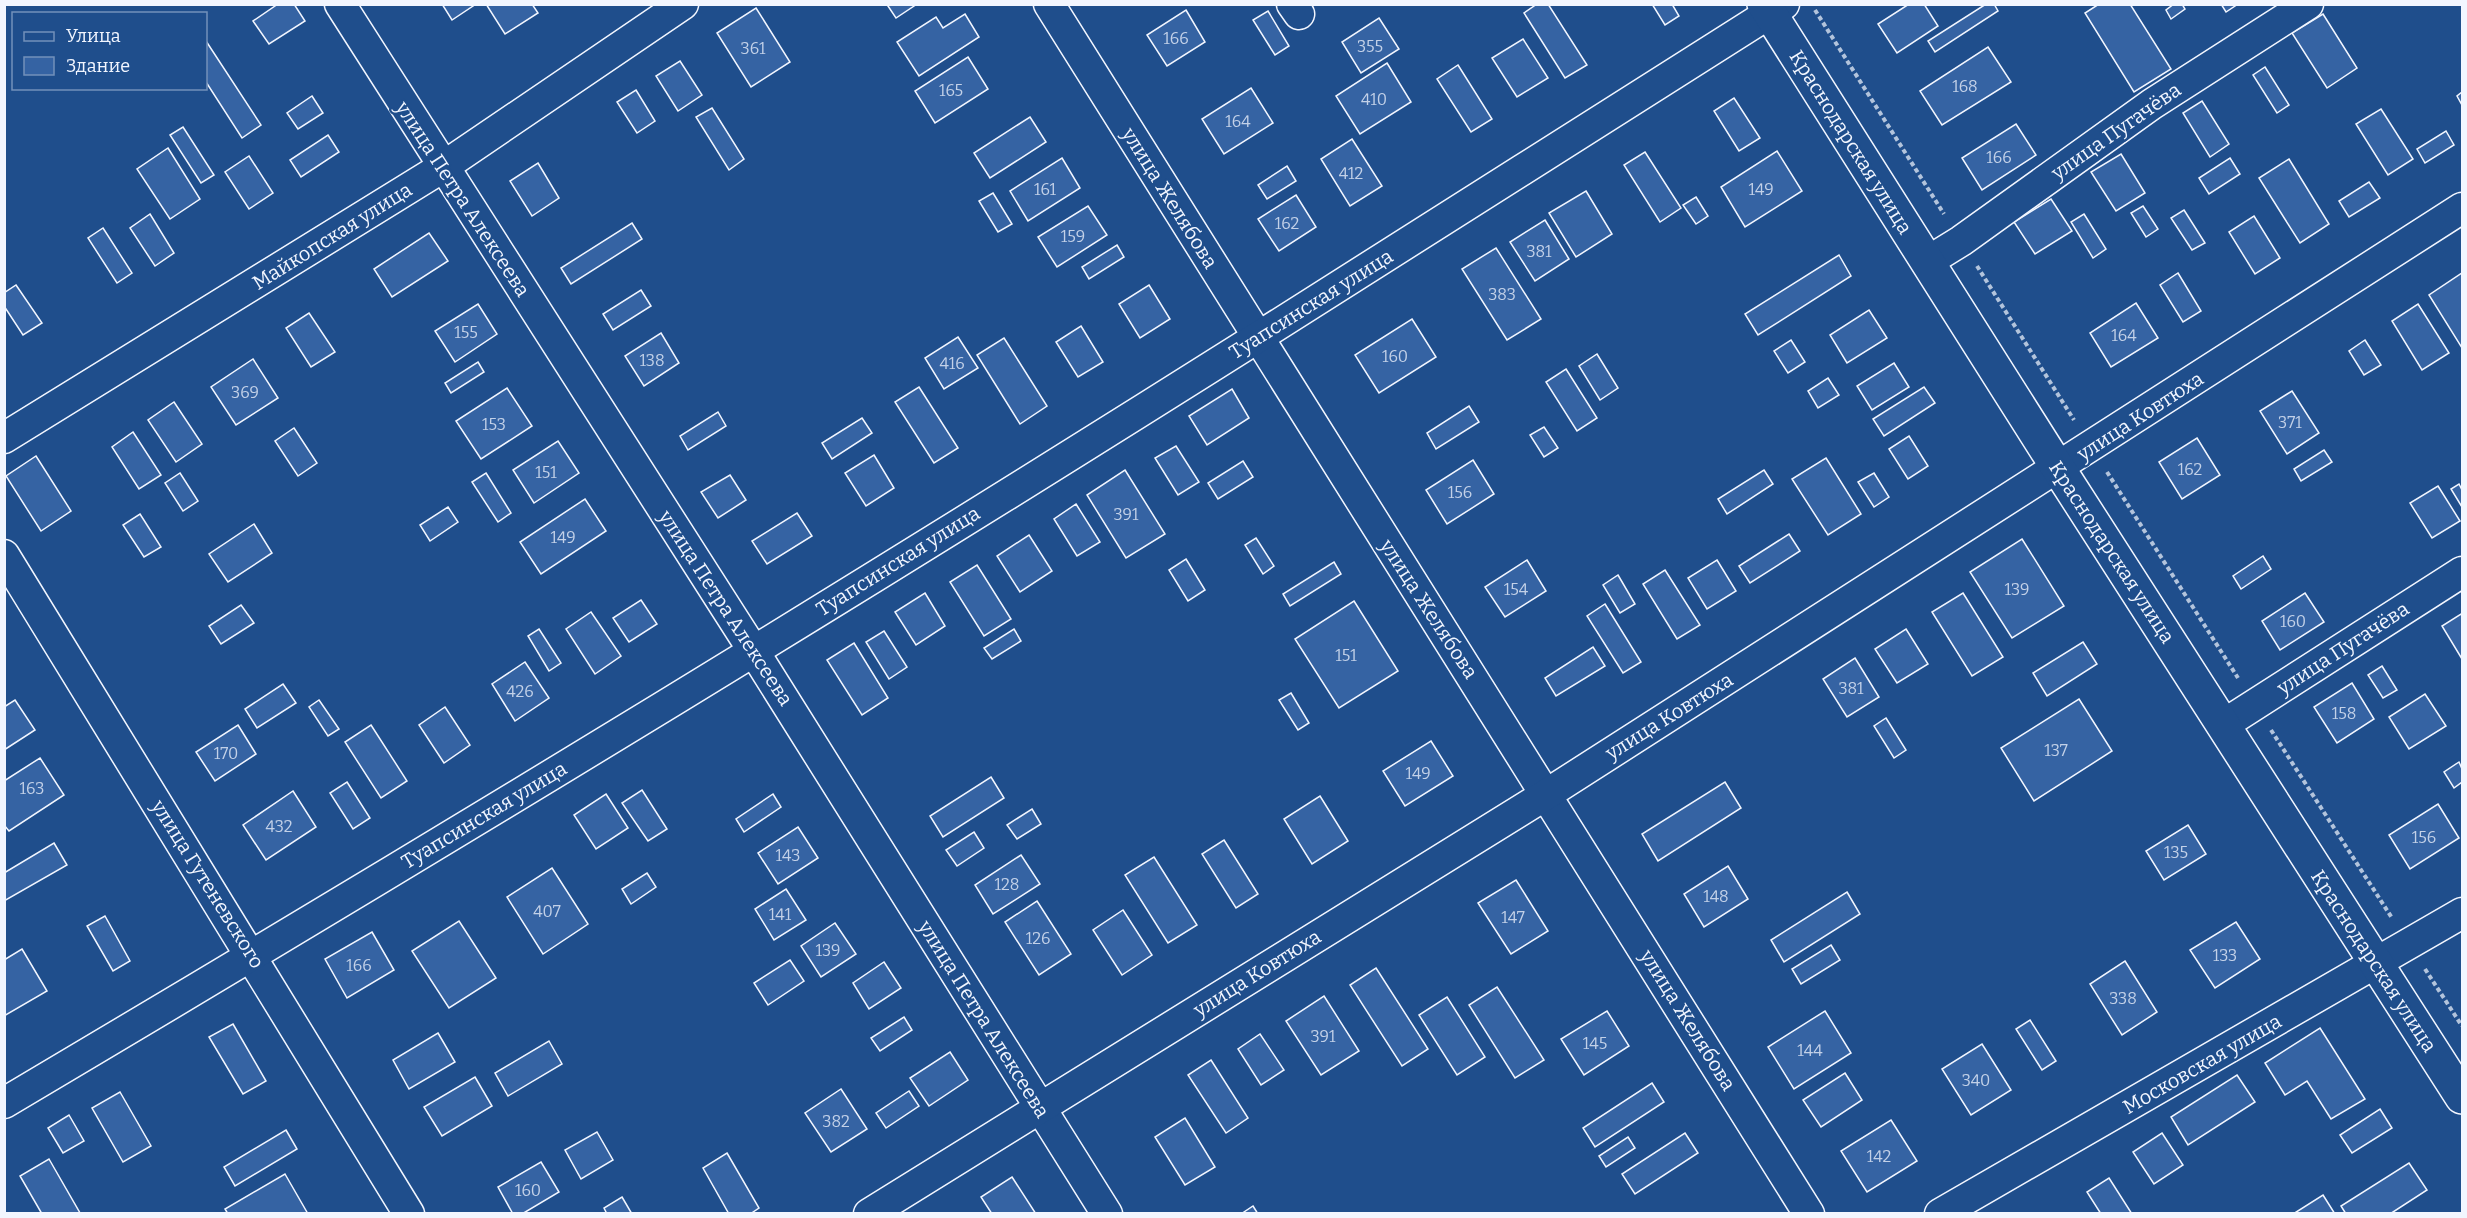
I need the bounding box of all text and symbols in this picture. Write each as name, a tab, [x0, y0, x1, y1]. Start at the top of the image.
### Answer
legend	[12, 12, 207, 90]
text: Улица	[66, 25, 121, 47]
house number: 166	[1163, 29, 1189, 48]
house number: 355	[1357, 37, 1383, 56]
house number: 361	[741, 39, 766, 58]
street label: Краснодарская улица	[1785, 46, 1917, 238]
text: Здание	[66, 55, 130, 77]
house number: 168	[1952, 77, 1978, 96]
street label: улица Пугачёва	[2046, 77, 2185, 185]
house number: 165	[939, 81, 963, 100]
house number: 410	[1361, 90, 1387, 109]
street label: улица Петра Алексеева	[390, 96, 535, 301]
house number: 164	[1225, 112, 1251, 131]
street label: улица Желябова	[1117, 122, 1223, 273]
house number: 166	[1986, 148, 2012, 167]
house number: 412	[1339, 164, 1363, 183]
street label: Майкопская улица	[248, 177, 416, 295]
house number: 161	[1034, 180, 1057, 199]
house number: 149	[1748, 180, 1774, 199]
house number: 162	[1275, 214, 1299, 233]
house number: 159	[1061, 227, 1085, 246]
house number: 381	[1526, 242, 1552, 261]
street label: Туапсинская улица	[1225, 244, 1397, 364]
house number: 383	[1488, 285, 1516, 304]
house number: 155	[454, 323, 478, 342]
house number: 164	[2111, 326, 2137, 345]
house number: 160	[1382, 347, 1408, 366]
house number: 138	[639, 351, 665, 370]
house number: 416	[939, 354, 965, 373]
street label: улица Ковтюха	[2072, 366, 2208, 466]
house number: 369	[231, 383, 259, 402]
house number: 371	[2278, 413, 2302, 432]
house number: 153	[482, 415, 506, 434]
street label: Краснодарская улица	[2044, 456, 2180, 648]
house number: 162	[2178, 460, 2202, 479]
house number: 151	[535, 463, 557, 482]
house number: 156	[1448, 483, 1472, 502]
street label: Туапсинская улица	[812, 501, 984, 621]
street label: улица Петра Алексеева	[653, 505, 798, 710]
house number: 391	[1114, 505, 1139, 524]
house number: 149	[550, 528, 576, 547]
street label: улица Желябова	[1374, 534, 1483, 683]
house number: 154	[1504, 580, 1529, 599]
house number: 139	[2005, 580, 2030, 599]
street label: улица Пугачёва	[2272, 596, 2414, 700]
house number: 160	[2280, 612, 2306, 631]
house number: 151	[1335, 646, 1357, 665]
street label: улица Ковтюха	[1600, 667, 1737, 765]
house number: 381	[1838, 679, 1864, 698]
house number: 426	[506, 682, 534, 701]
house number: 158	[2332, 704, 2356, 723]
house number: 137	[2044, 741, 2068, 760]
house number: 170	[214, 744, 238, 763]
street label: Туапсинская улица	[397, 756, 571, 874]
house number: 149	[1405, 764, 1431, 783]
house number: 163	[20, 779, 44, 798]
street label: улица Гутеневского	[146, 795, 270, 973]
house number: 432	[265, 817, 293, 836]
house number: 156	[2412, 828, 2436, 847]
house number: 135	[2164, 843, 2188, 862]
house number: 143	[776, 846, 800, 865]
street label: Краснодарская улица	[2306, 865, 2442, 1057]
house number: 128	[995, 875, 1019, 894]
house number: 148	[1703, 887, 1729, 906]
house number: 407	[533, 902, 561, 921]
house number: 141	[769, 905, 792, 924]
house number: 147	[1501, 908, 1525, 927]
street label: улица Петра Алексеева	[913, 915, 1055, 1122]
street label: улица Ковтюха	[1188, 924, 1325, 1022]
house number: 126	[1026, 929, 1050, 948]
house number: 139	[816, 941, 841, 960]
street label: улица Желябова	[1635, 944, 1741, 1095]
house number: 133	[2213, 946, 2237, 965]
house number: 166	[346, 956, 372, 975]
house number: 338	[2109, 989, 2137, 1008]
street label: Московская улица	[2119, 1009, 2286, 1119]
house number: 391	[1311, 1027, 1336, 1046]
house number: 145	[1583, 1034, 1607, 1053]
house number: 144	[1797, 1041, 1823, 1060]
house number: 340	[1962, 1071, 1990, 1090]
house number: 382	[822, 1112, 850, 1131]
house number: 142	[1867, 1147, 1891, 1166]
house number: 160	[515, 1181, 541, 1200]

